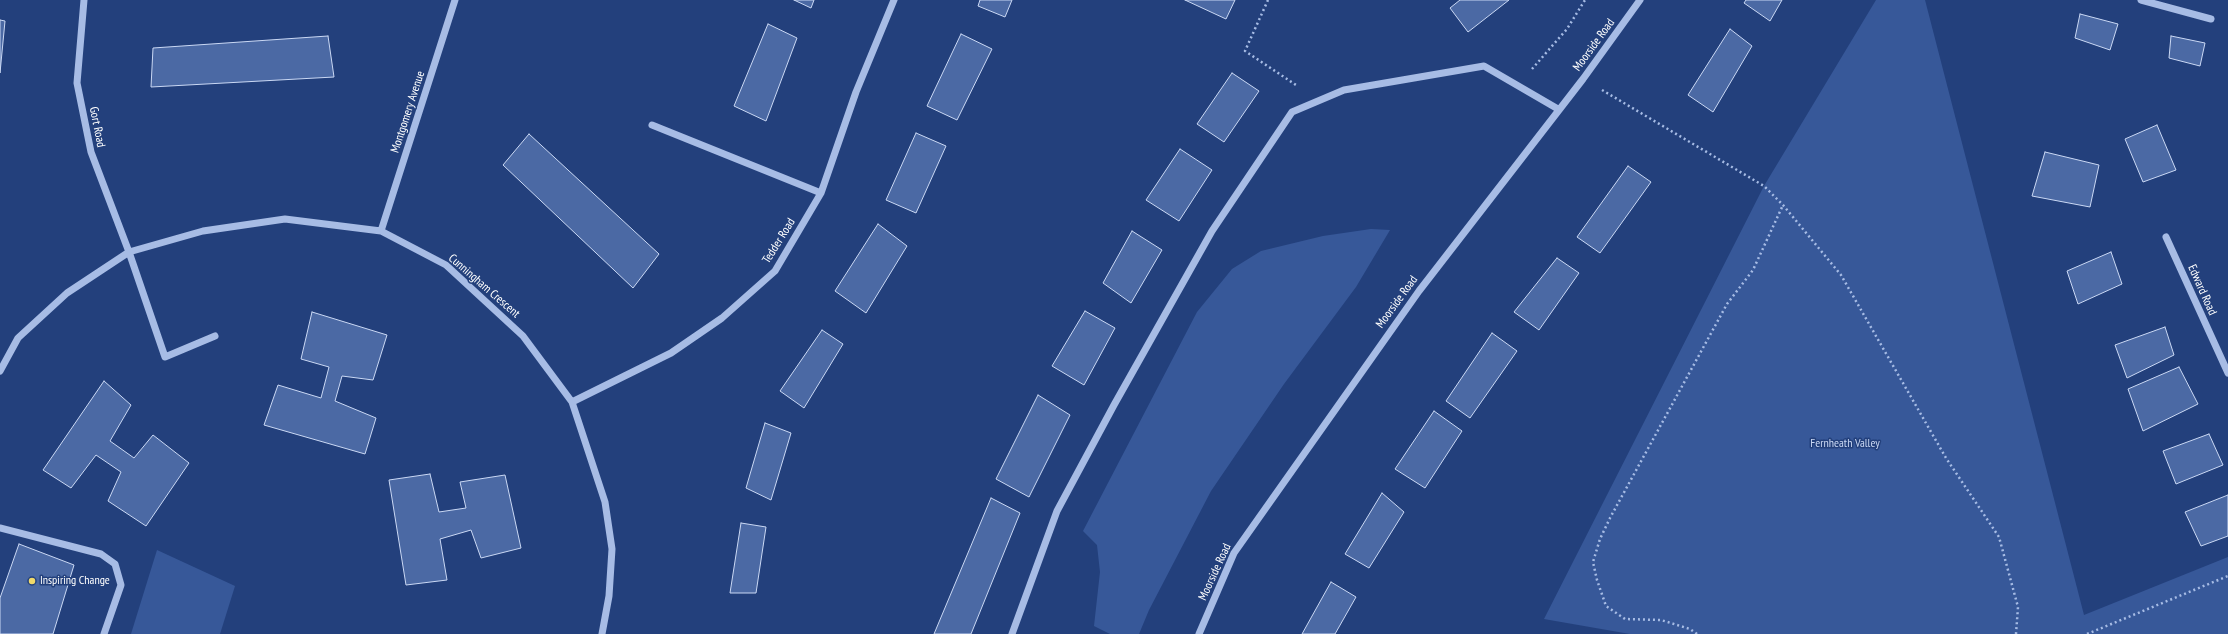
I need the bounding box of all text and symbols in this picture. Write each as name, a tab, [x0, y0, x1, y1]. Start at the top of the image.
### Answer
street label: Moorside Road	[1570, 16, 1618, 74]
street label: Montgomery Avenue	[388, 69, 428, 155]
street label: Gort Road	[86, 106, 108, 148]
street label: Tedder Road	[759, 216, 799, 266]
street label: Cunningham Crescent	[445, 251, 523, 321]
street label: Edward Road	[2184, 263, 2220, 317]
street label: Moorside Road	[1373, 273, 1421, 331]
park label: Fernheath Valley	[1810, 437, 1880, 451]
street label: Moorside Road	[1196, 541, 1234, 603]
place label: Inspiring Change	[40, 574, 110, 588]
marker: Inspiring Change	[27, 576, 37, 586]

